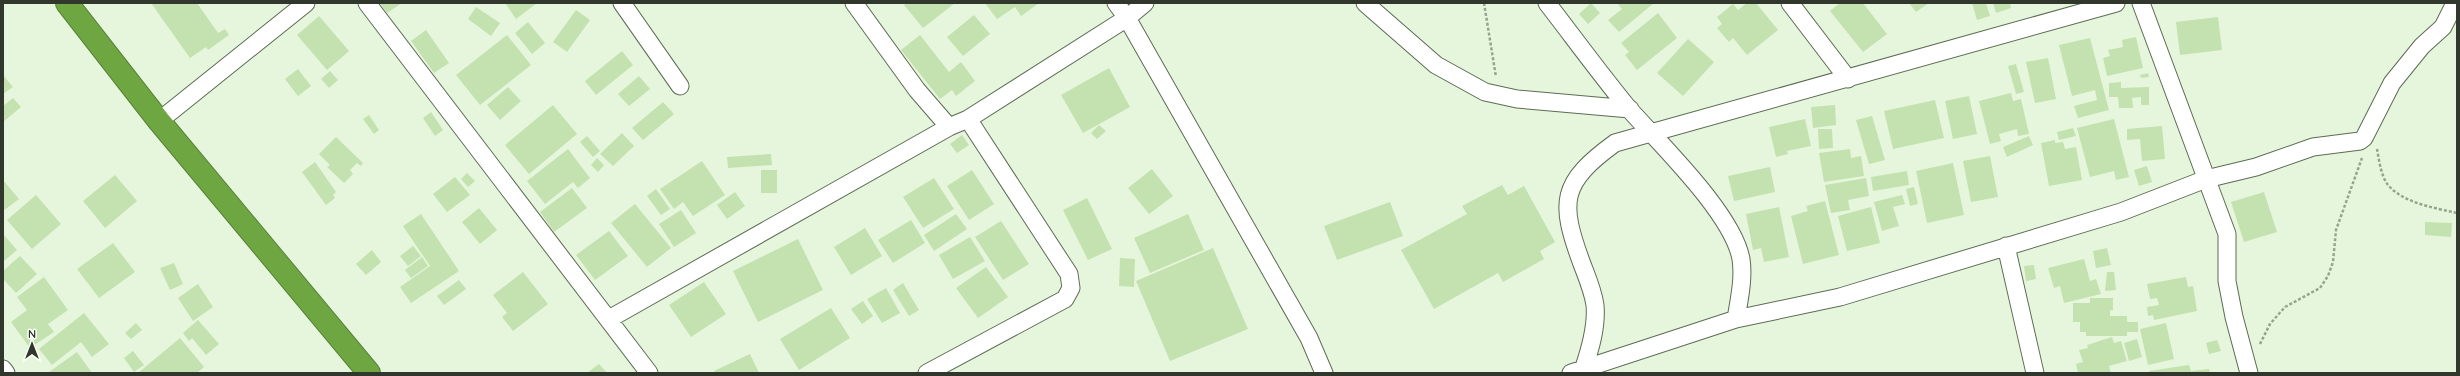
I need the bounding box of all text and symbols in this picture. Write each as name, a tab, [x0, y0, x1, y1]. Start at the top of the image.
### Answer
north arrow	[12, 324, 52, 364]
text: N	[28, 327, 36, 341]

